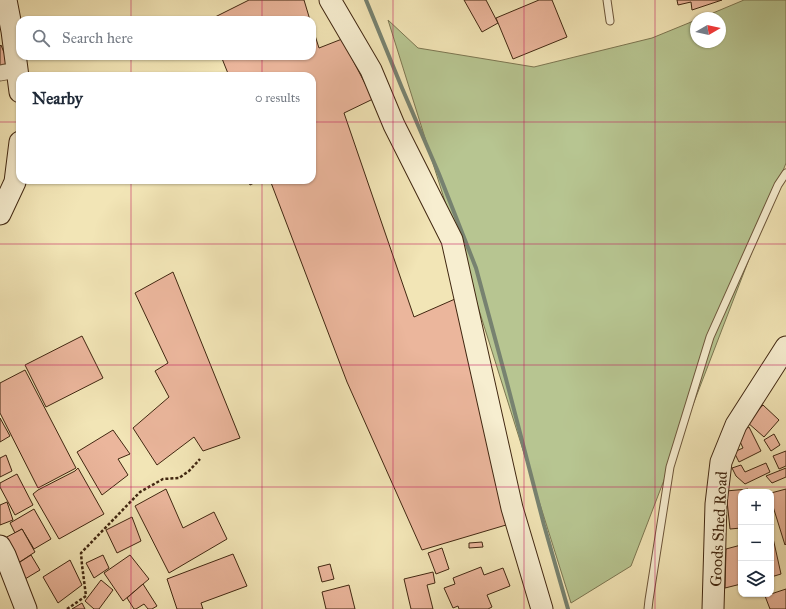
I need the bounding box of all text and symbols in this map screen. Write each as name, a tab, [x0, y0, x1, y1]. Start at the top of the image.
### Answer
north arrow	[690, 12, 726, 48]
search box	[16, 16, 316, 60]
icon: search	[30, 27, 52, 49]
text: Search here	[62, 29, 133, 47]
text: Nearby	[32, 88, 83, 109]
text: 0 results	[255, 90, 300, 106]
street label: Goods Shed Road	[706, 471, 731, 587]
map controls	[738, 489, 774, 597]
button: +	[738, 489, 774, 525]
button: −	[738, 525, 774, 561]
button: layers	[738, 561, 774, 597]

